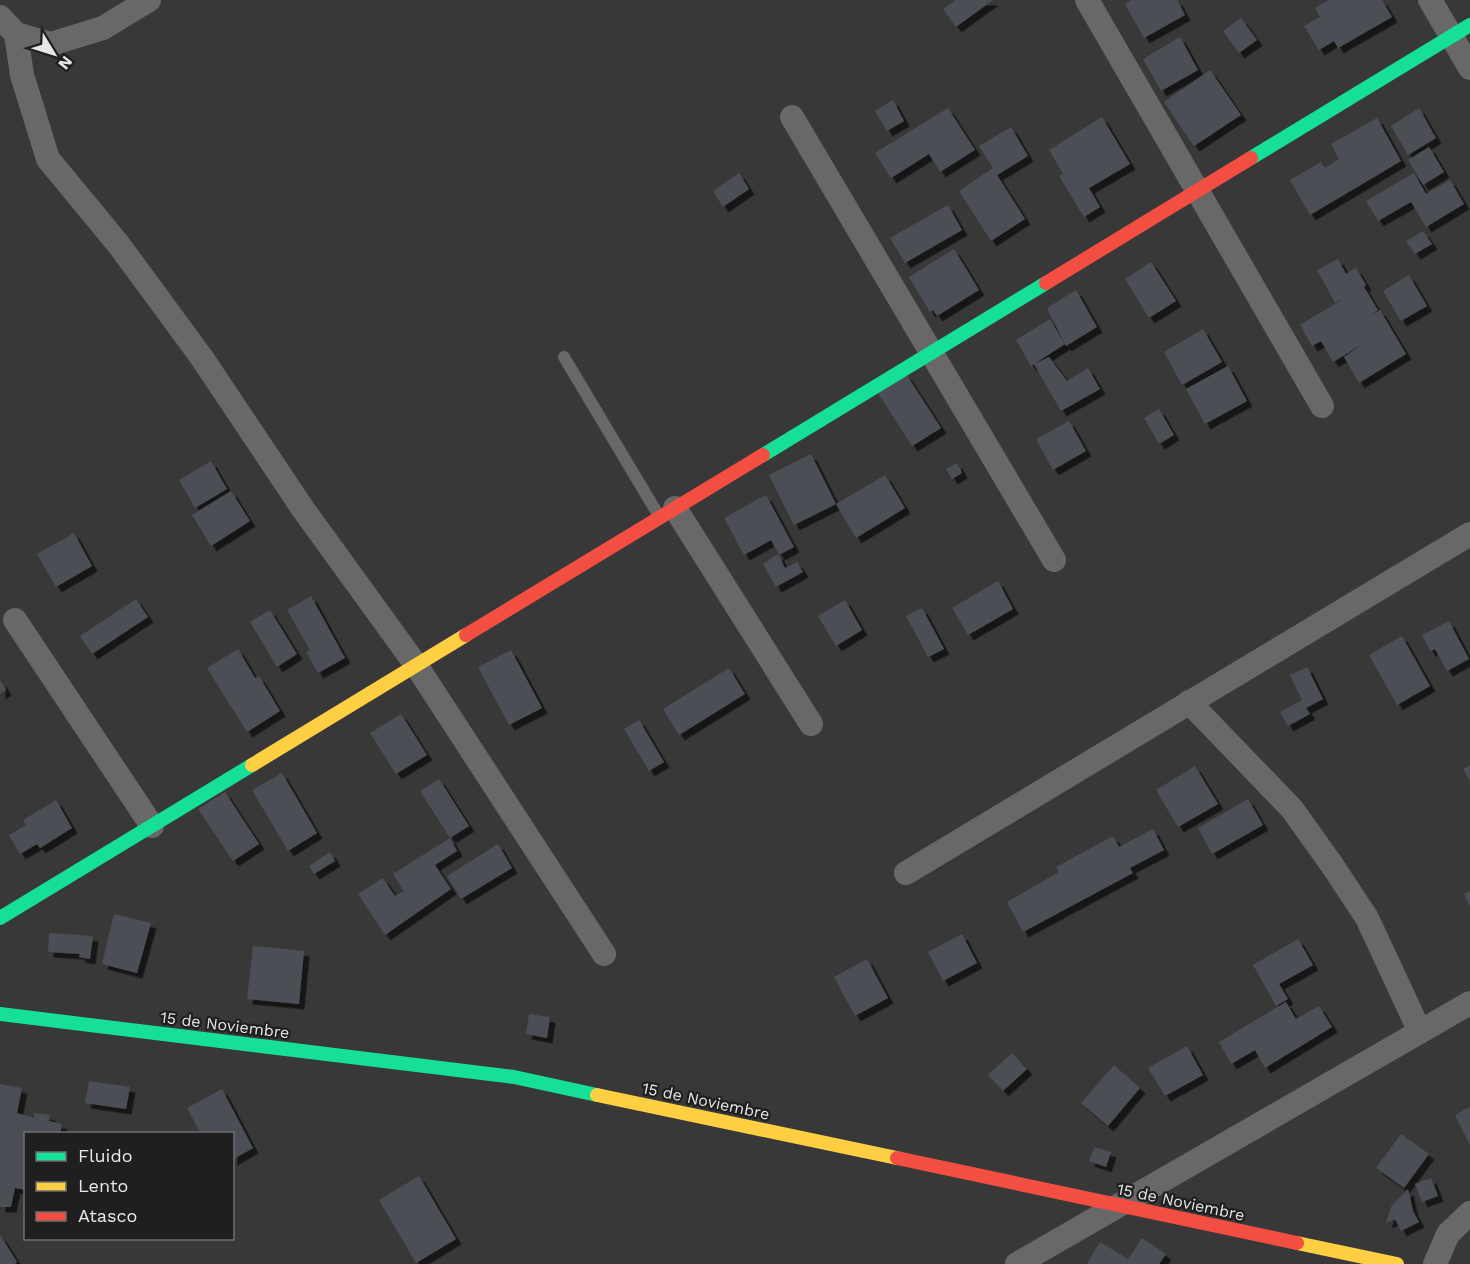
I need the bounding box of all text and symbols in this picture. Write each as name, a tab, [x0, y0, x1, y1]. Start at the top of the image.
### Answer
north arrow	[24, 24, 84, 84]
text: N	[54, 52, 77, 73]
street label: 15 de Noviembre	[160, 1008, 290, 1042]
street label: 15 de Noviembre	[641, 1078, 771, 1124]
legend	[24, 1132, 234, 1240]
text: Fluido	[78, 1145, 132, 1166]
text: Lento	[78, 1175, 128, 1196]
street label: 15 de Noviembre	[1116, 1179, 1246, 1225]
text: Atasco	[78, 1205, 137, 1226]

